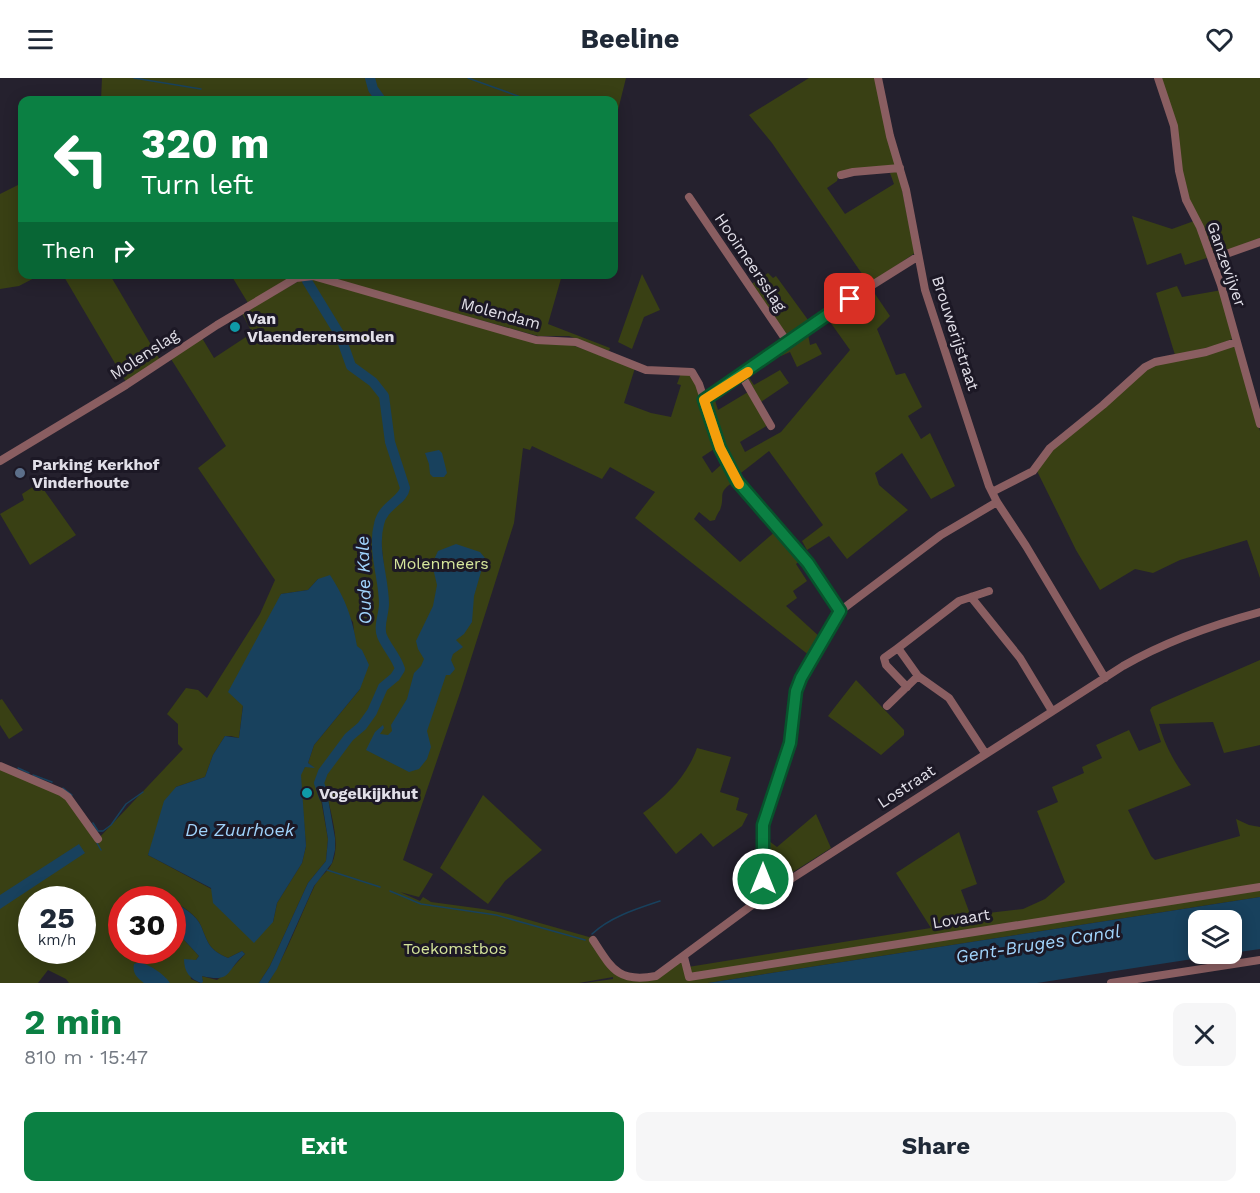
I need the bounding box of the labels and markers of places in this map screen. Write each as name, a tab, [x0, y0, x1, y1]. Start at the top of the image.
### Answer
pin	[824, 273, 875, 324]
place label: Van Vlaenderensmolen	[247, 309, 395, 346]
marker: Van Vlaenderensmolen	[228, 320, 242, 334]
place label: Parking Kerkhof Vinderhoute	[32, 455, 160, 492]
marker: Parking Kerkhof Vinderhoute	[13, 466, 27, 480]
place label: Vogelkijkhut	[319, 784, 418, 803]
marker: Vogelkijkhut	[300, 786, 314, 800]

